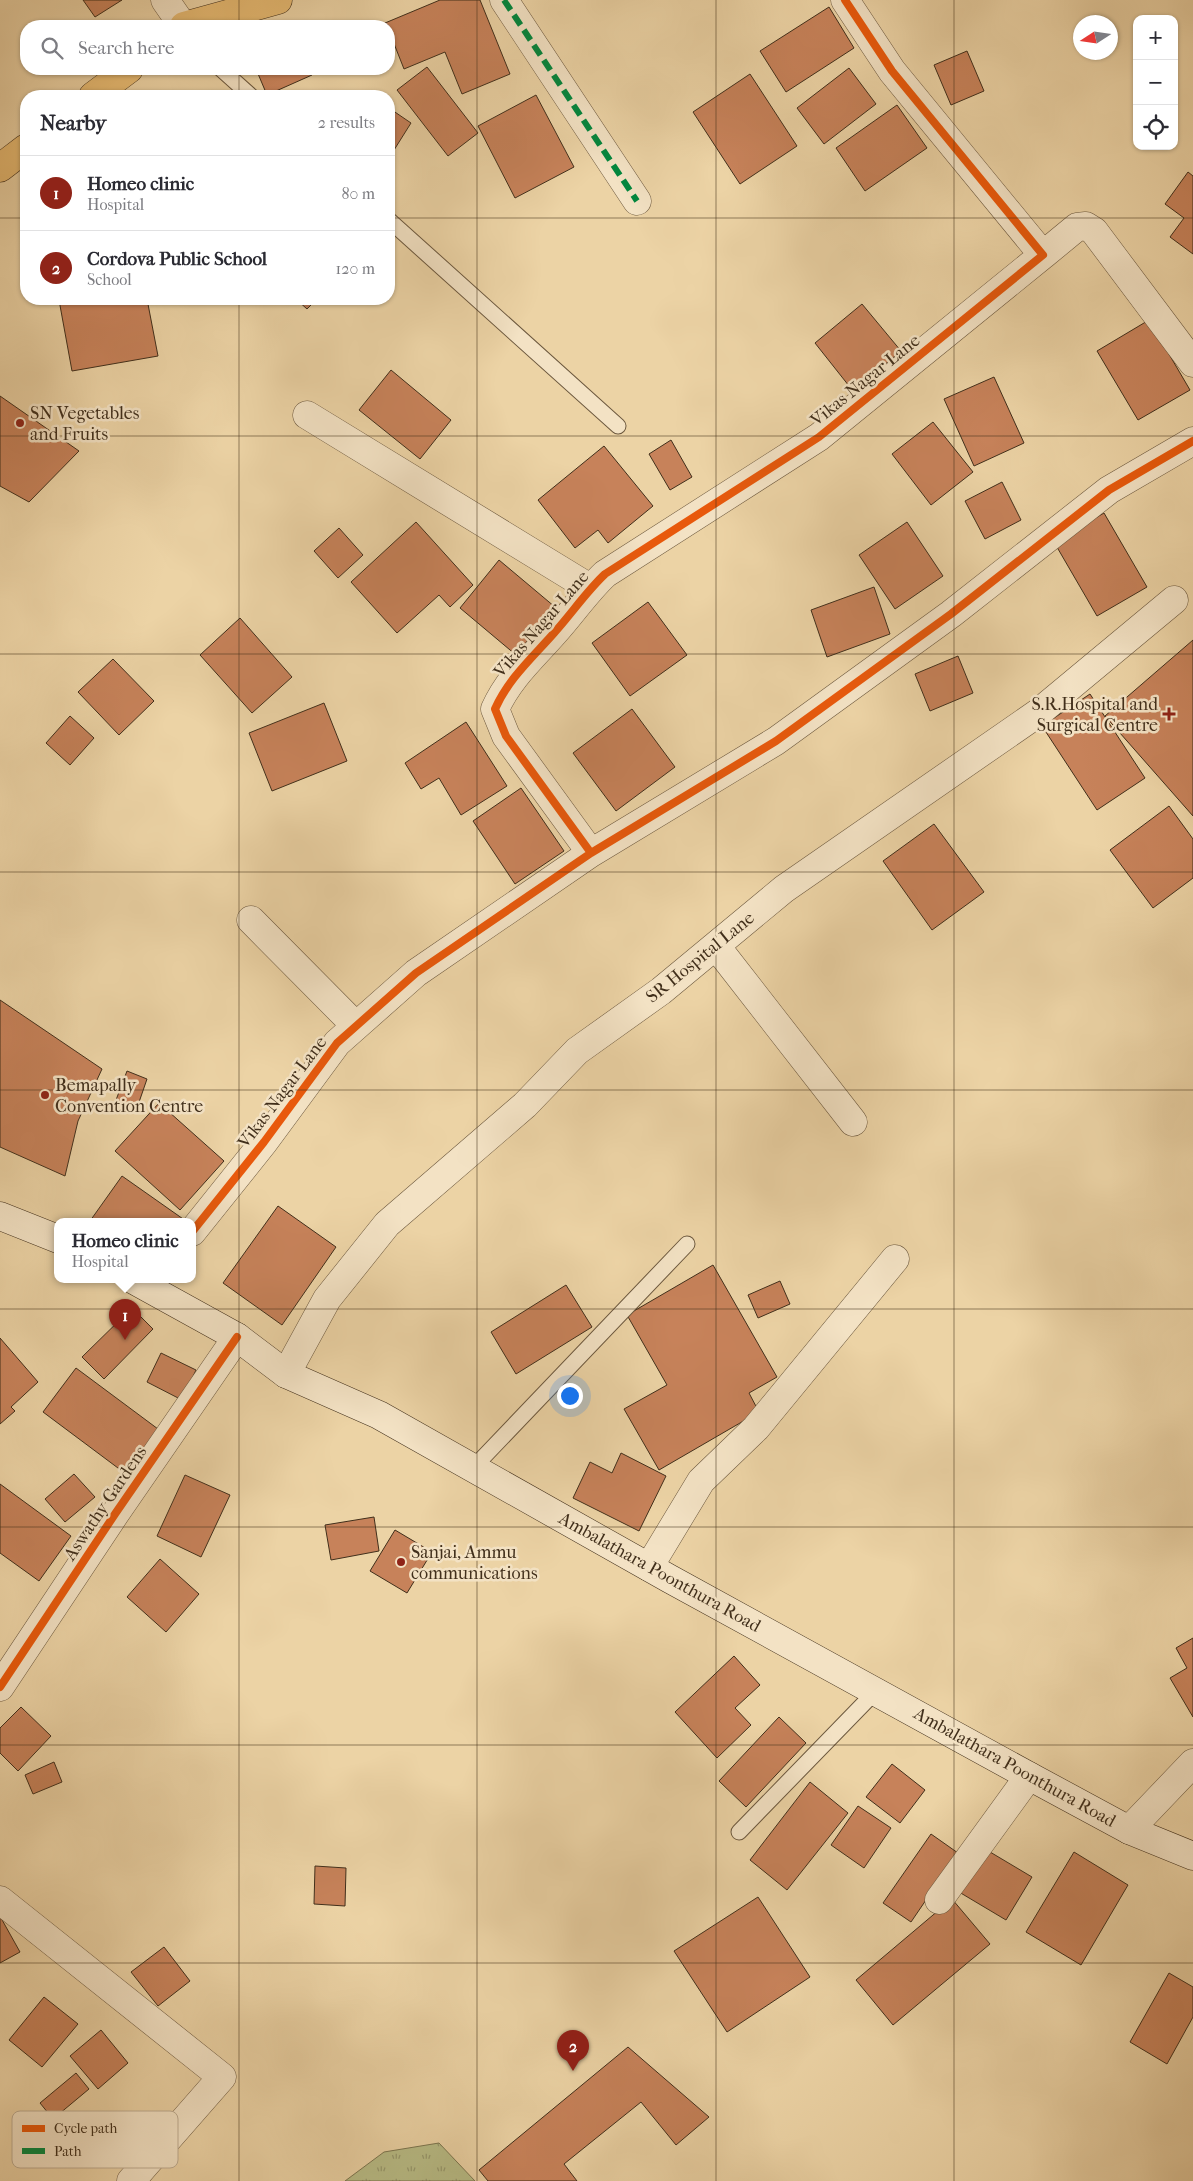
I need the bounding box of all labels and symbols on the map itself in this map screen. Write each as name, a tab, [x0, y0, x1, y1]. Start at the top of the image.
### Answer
north arrow	[1073, 15, 1118, 60]
street label: Vikas Nagar Lane	[806, 330, 924, 432]
place label: SN Vegetables and Fruits	[30, 403, 140, 445]
marker: SN Vegetables and Fruits	[14, 417, 26, 429]
street label: Vikas Nagar Lane	[489, 567, 594, 683]
place label: S.R.Hospital and Surgical Centre	[1031, 694, 1158, 736]
marker: S.R.Hospital and Surgical Centre	[1162, 707, 1176, 721]
street label: SR Hospital Lane	[642, 907, 759, 1007]
street label: Vikas Nagar Lane	[233, 1032, 331, 1153]
place label: Bemapally Convention Centre	[55, 1075, 203, 1117]
marker: Bemapally Convention Centre	[39, 1089, 51, 1101]
pin: 1	[109, 1299, 141, 1340]
your location	[557, 1383, 583, 1409]
street label: Aswathy Gardens	[59, 1442, 152, 1565]
street label: Ambalathara Poonthura Road	[554, 1508, 765, 1637]
place label: Sanjai, Ammu communications	[411, 1542, 538, 1584]
marker: Sanjai, Ammu communications	[395, 1556, 407, 1568]
street label: Ambalathara Poonthura Road	[909, 1703, 1120, 1832]
pin: 2	[557, 2030, 589, 2071]
legend	[12, 2111, 178, 2168]
text: Cycle path	[54, 2120, 118, 2137]
text: Path	[54, 2143, 82, 2160]

